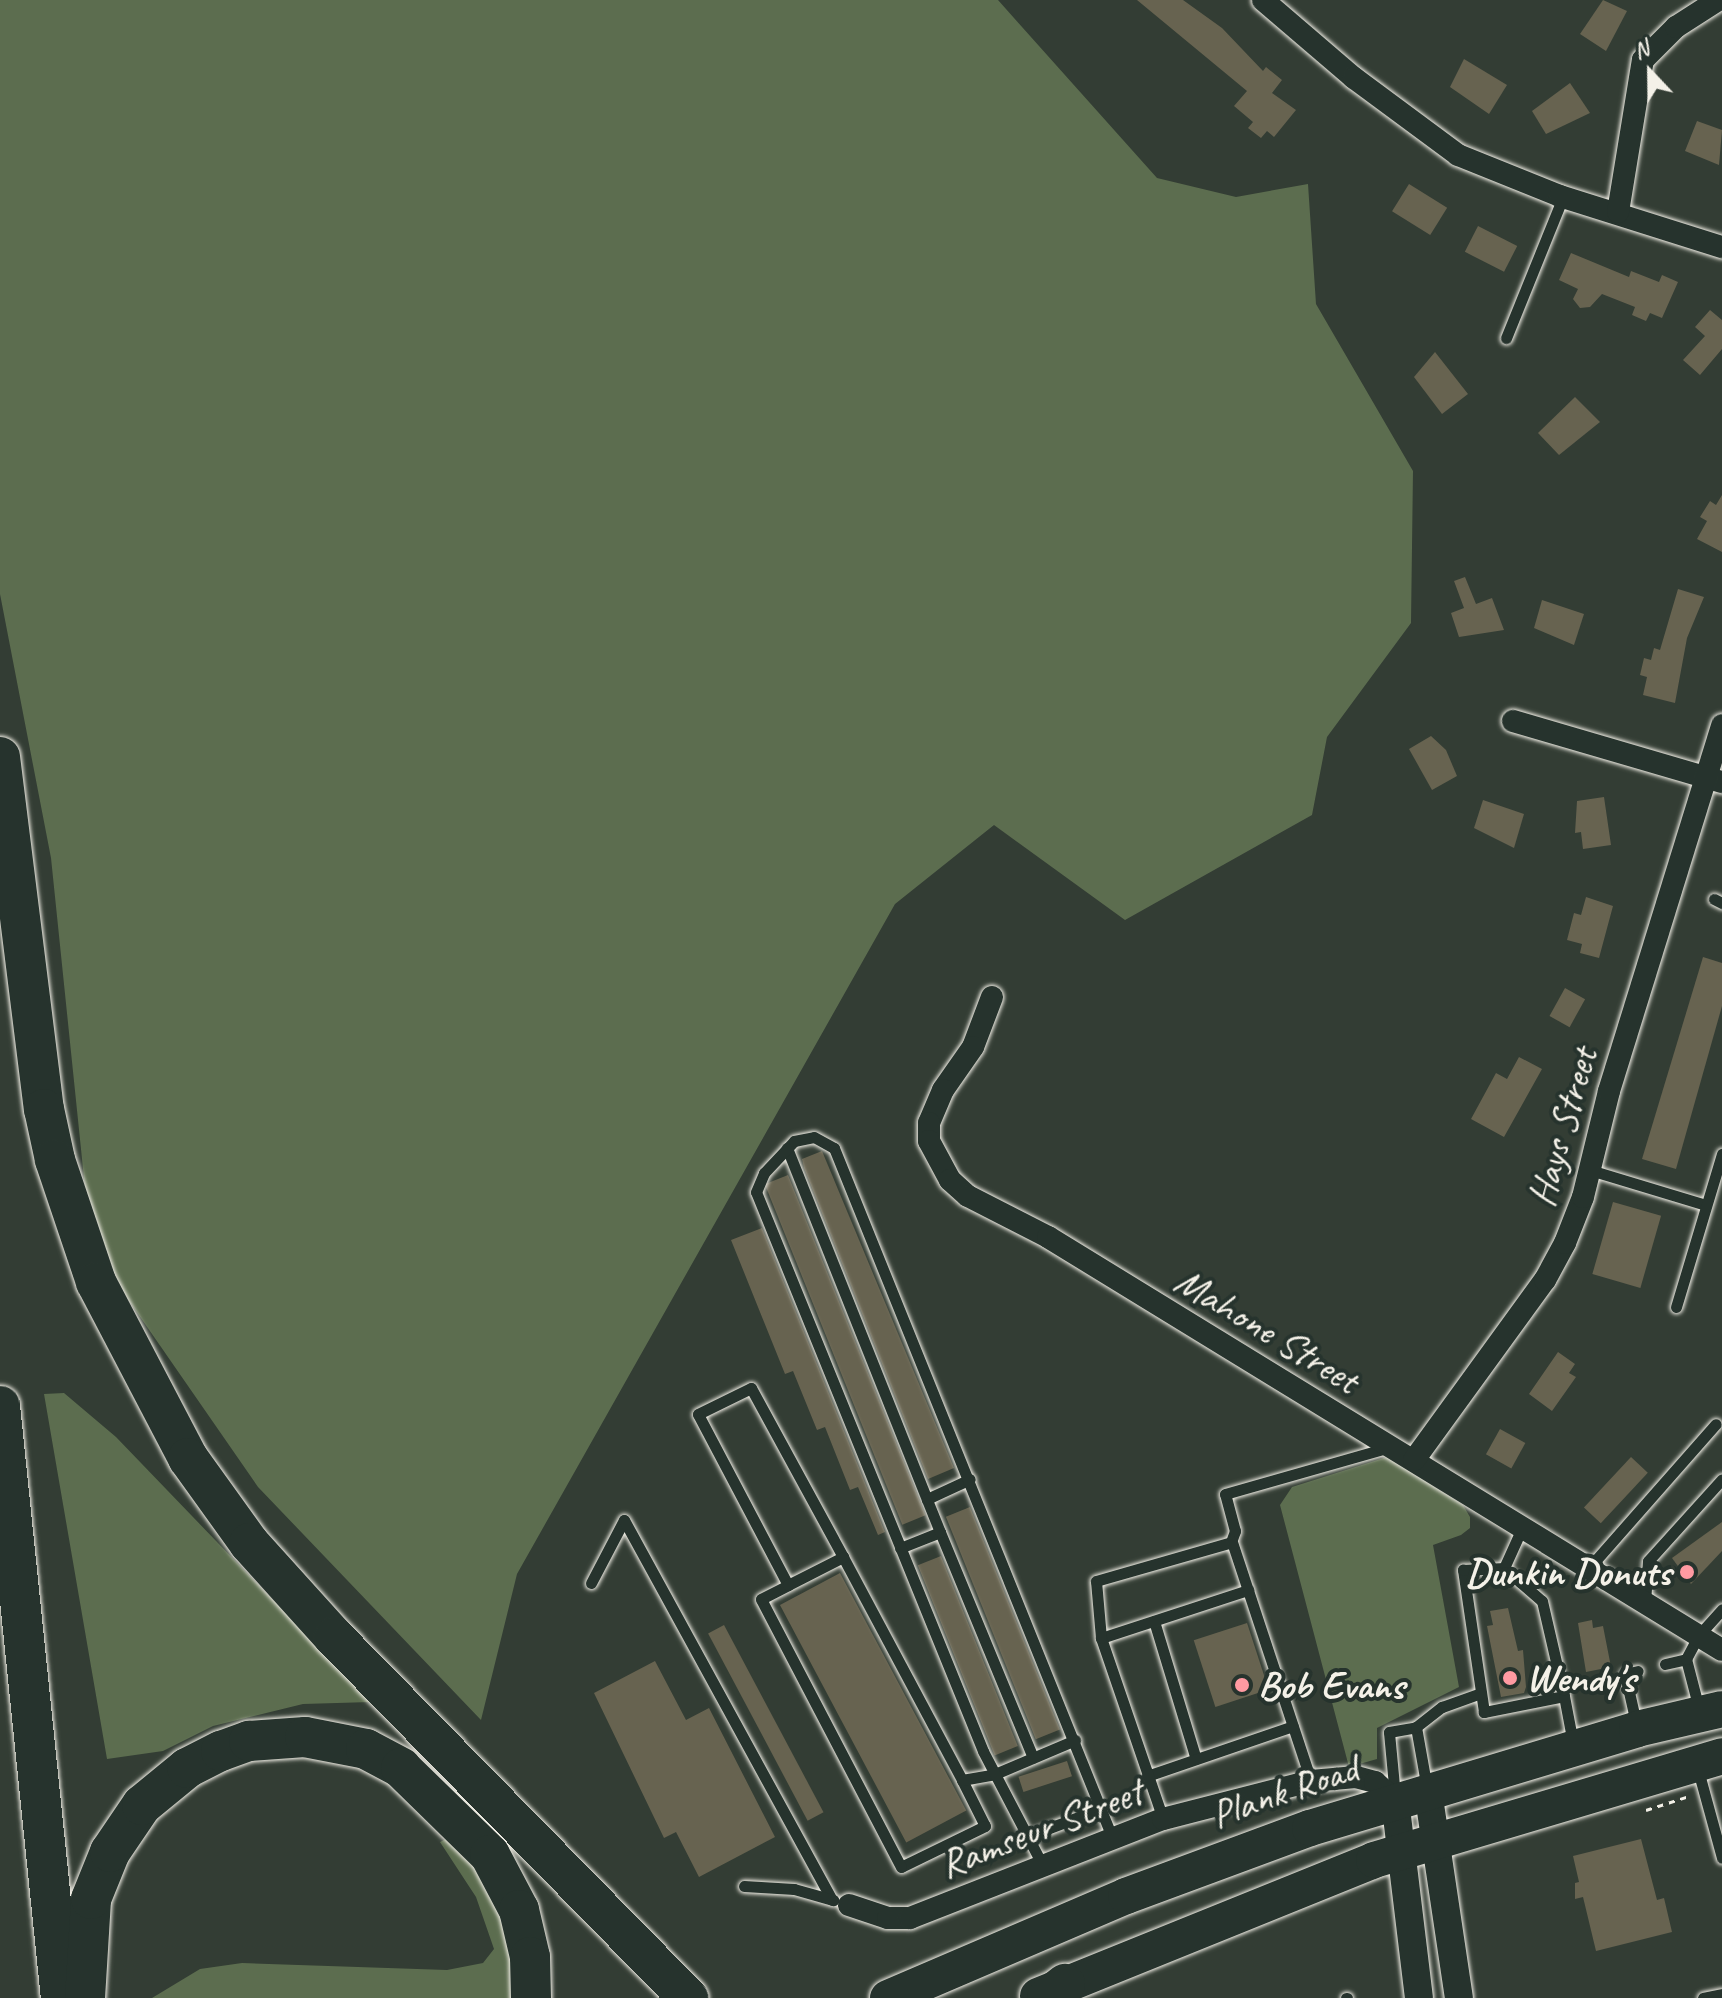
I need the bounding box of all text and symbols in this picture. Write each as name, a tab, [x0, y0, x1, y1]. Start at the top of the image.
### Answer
north arrow	[1610, 32, 1690, 112]
text: N	[1629, 34, 1653, 65]
street label: Hays Street	[1516, 1042, 1608, 1212]
street label: Mahone Street	[1166, 1256, 1368, 1404]
place label: Dunkin Donuts	[1465, 1548, 1671, 1596]
marker: Dunkin Donuts	[1678, 1563, 1696, 1581]
place label: Wendy's	[1526, 1654, 1635, 1702]
place label: Bob Evans	[1258, 1661, 1405, 1709]
marker: Wendy's	[1501, 1669, 1519, 1687]
marker: Bob Evans	[1233, 1676, 1251, 1694]
street label: Plank Road	[1204, 1743, 1364, 1839]
street label: Ramseur Street	[933, 1767, 1149, 1889]

